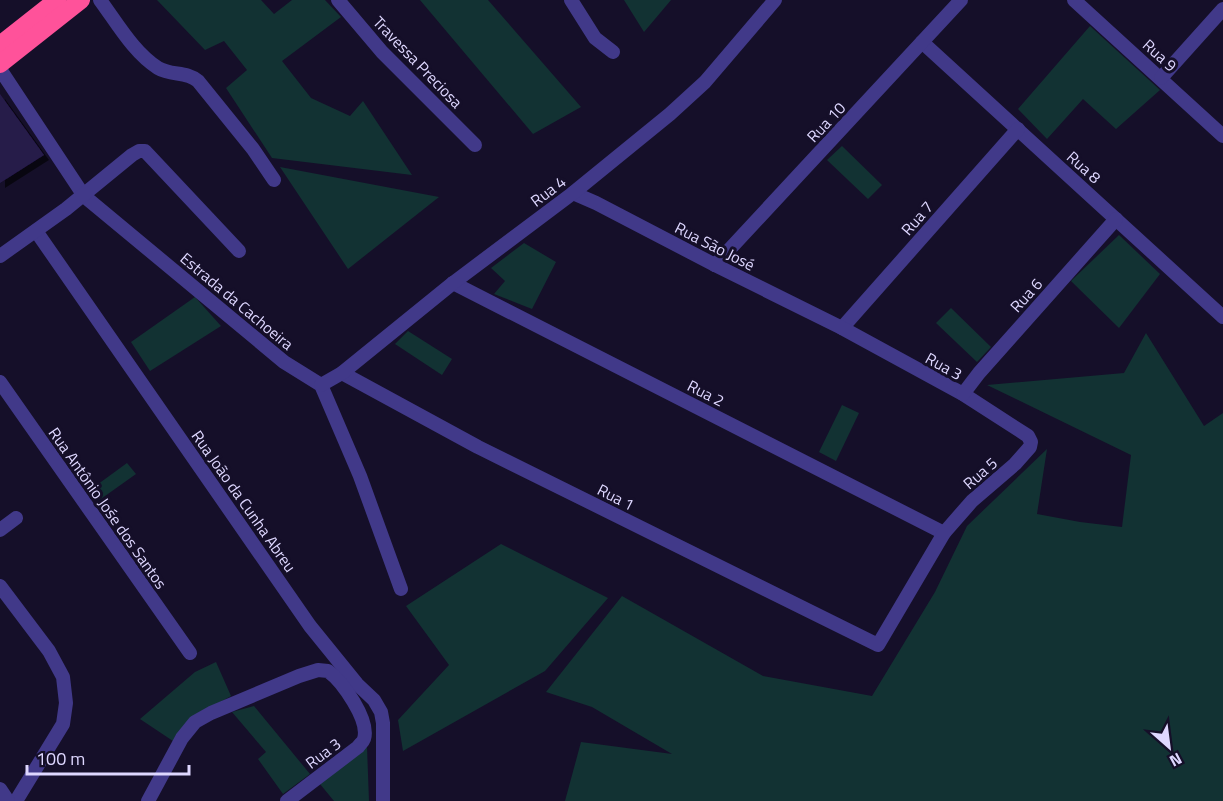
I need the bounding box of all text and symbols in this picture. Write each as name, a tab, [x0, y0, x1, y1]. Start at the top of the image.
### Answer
street label: Travessa Preciosa	[368, 11, 468, 113]
street label: Rua 9	[1138, 33, 1182, 77]
street label: Rua 10	[801, 96, 851, 148]
street label: Rua 8	[1062, 145, 1106, 189]
street label: Rua 4	[525, 170, 571, 212]
street label: Rua 7	[895, 195, 939, 241]
street label: Rua São José	[671, 216, 759, 276]
street label: Estrada da Cachoeira	[175, 246, 299, 356]
street label: Rua 6	[1004, 273, 1048, 317]
street label: Rua 3	[921, 346, 967, 386]
street label: Rua 2	[683, 373, 729, 413]
street label: Rua Antônio Jośe dos Santos	[43, 422, 173, 594]
street label: Rua João da Cunha Abreu	[186, 425, 302, 577]
street label: Rua 5	[957, 451, 1003, 495]
street label: Rua 1	[593, 477, 639, 517]
north arrow	[1139, 717, 1199, 777]
street label: Rua 3	[300, 732, 346, 774]
scale bar	[27, 738, 189, 776]
text: 100 m	[36, 745, 85, 772]
text: N	[1166, 747, 1187, 773]

